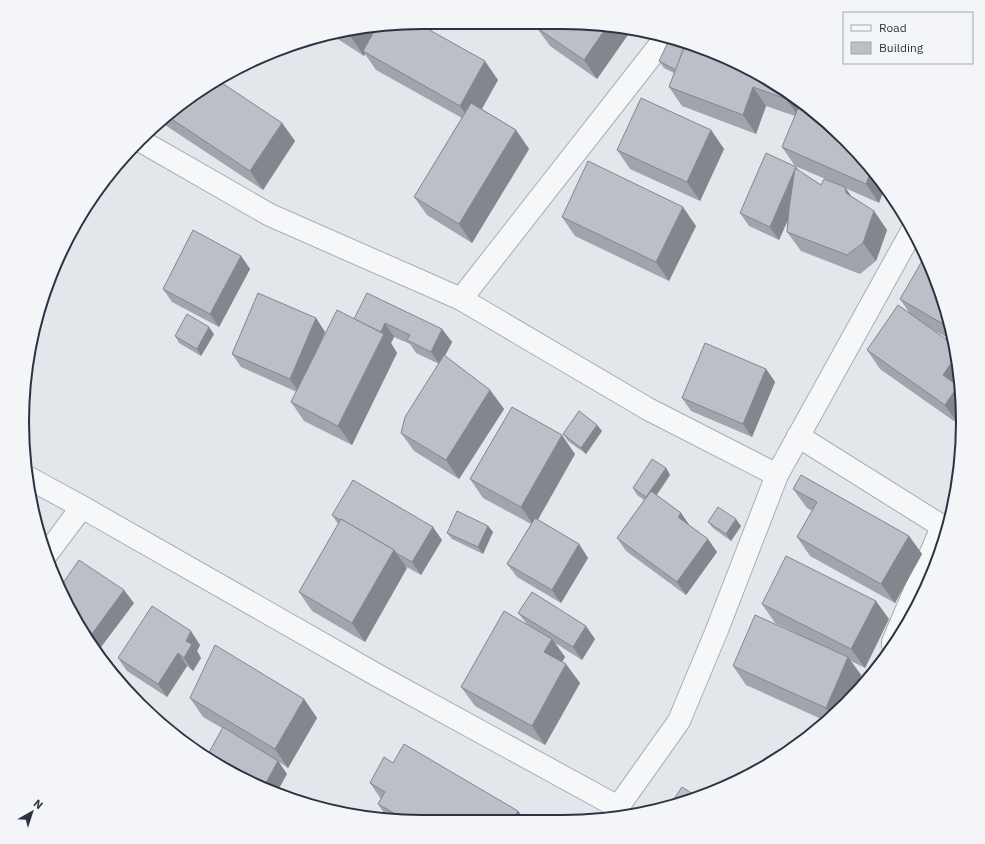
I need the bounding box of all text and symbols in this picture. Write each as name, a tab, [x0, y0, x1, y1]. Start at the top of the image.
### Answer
legend	[843, 12, 973, 64]
text: Road	[879, 20, 907, 35]
text: Building	[879, 40, 924, 55]
north arrow	[12, 792, 52, 832]
text: N	[31, 796, 46, 812]

